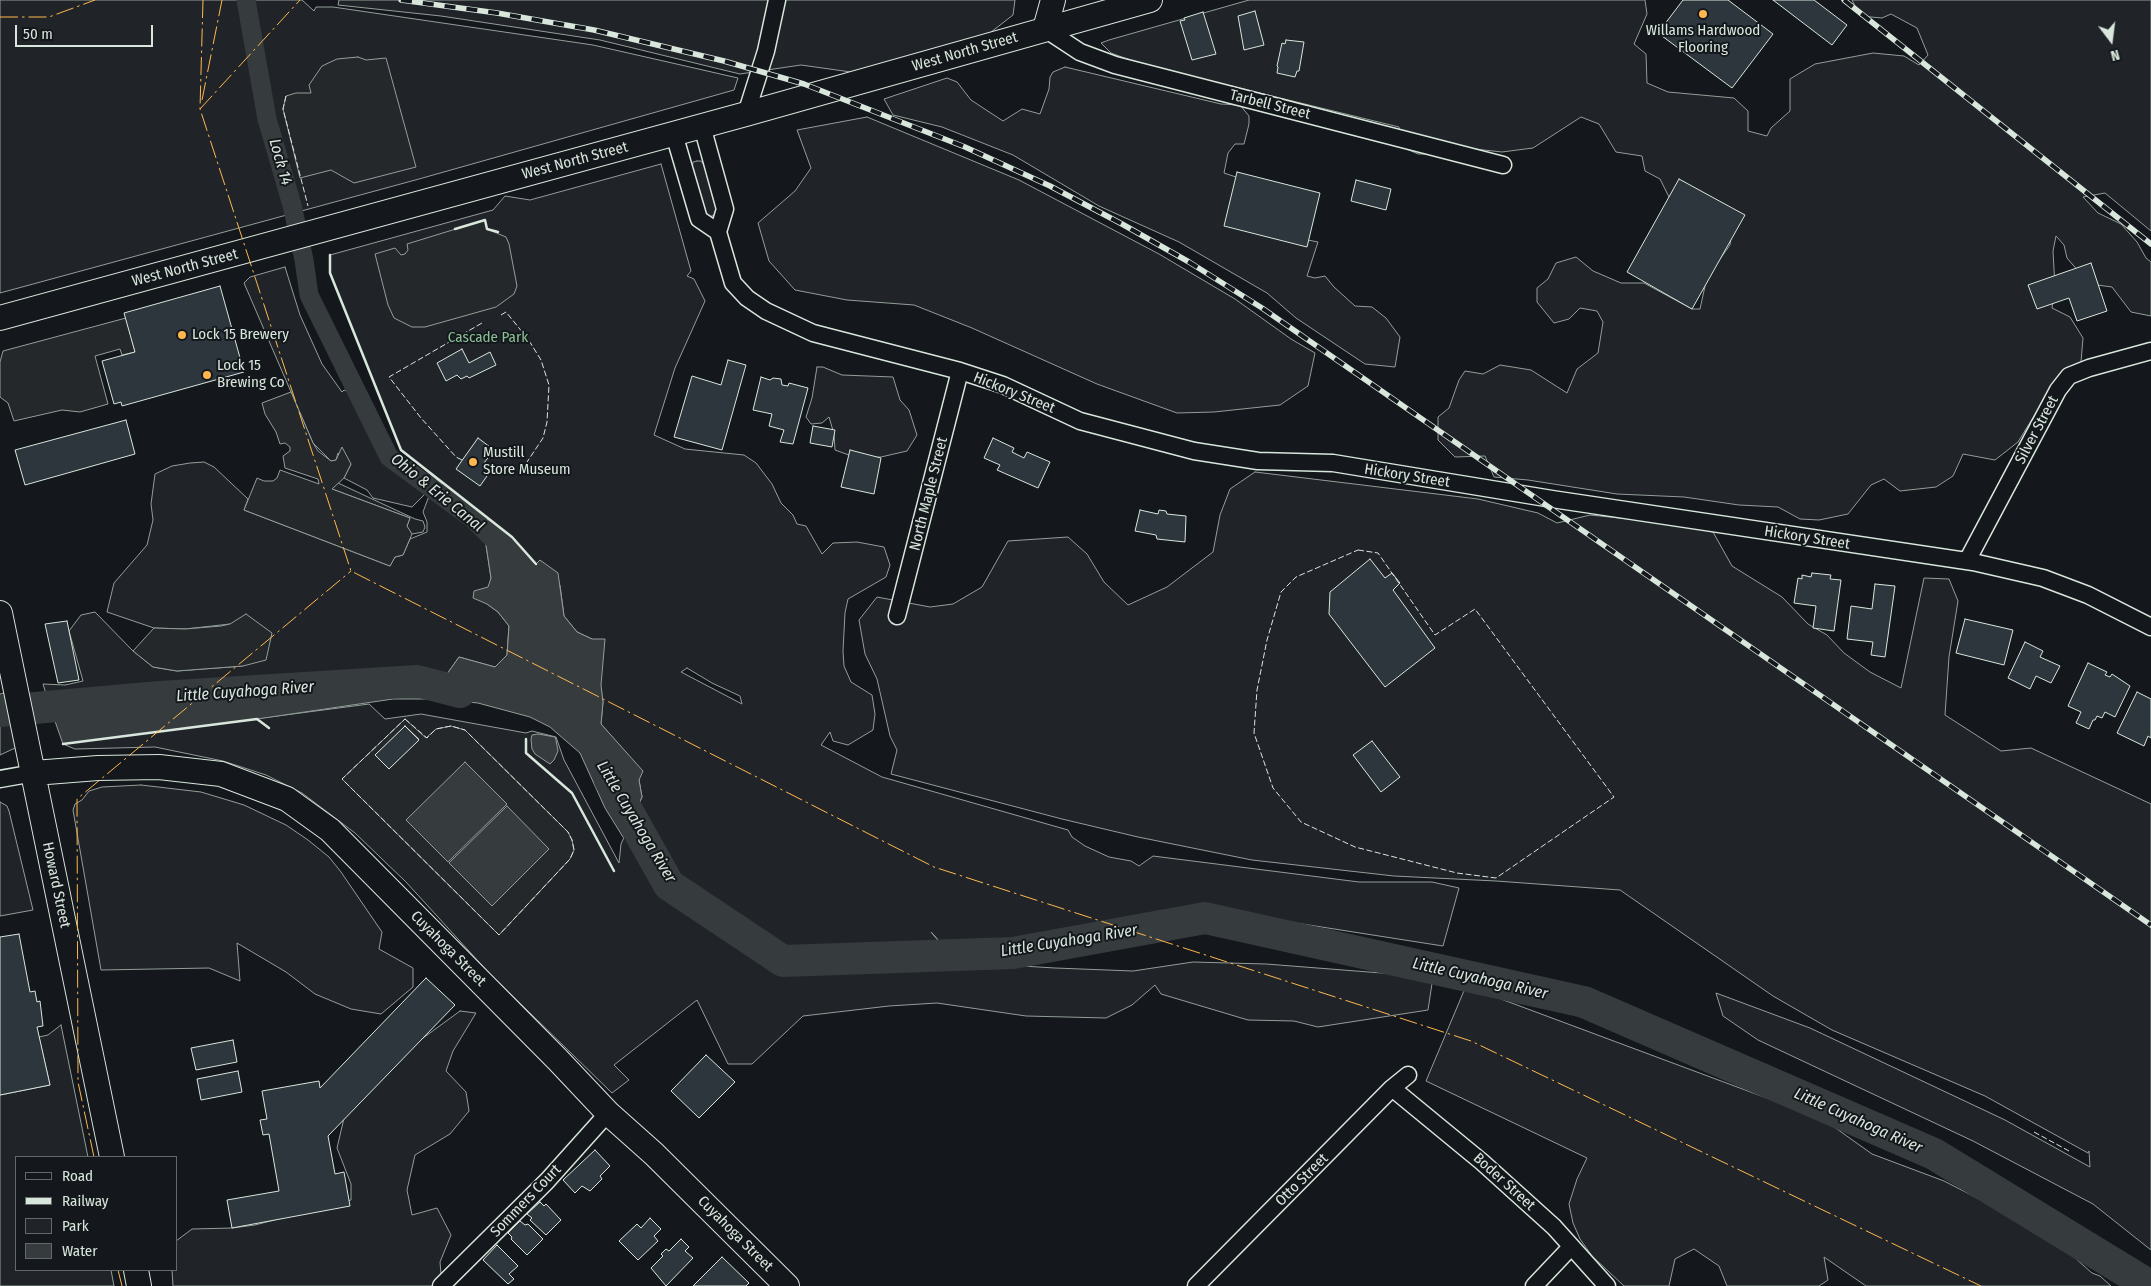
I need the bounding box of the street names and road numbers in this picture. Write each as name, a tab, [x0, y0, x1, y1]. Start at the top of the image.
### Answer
street label: West North Street	[910, 28, 1020, 76]
street label: Tarbell Street	[1228, 86, 1312, 124]
street label: West North Street	[520, 138, 630, 184]
street label: West North Street	[130, 245, 240, 291]
street label: Hickory Street	[971, 368, 1057, 418]
street label: Silver Street	[2012, 393, 2062, 467]
street label: North Maple Street	[906, 435, 952, 553]
street label: Hickory Street	[1363, 460, 1451, 492]
street label: Hickory Street	[1763, 522, 1851, 554]
street label: Howard Street	[38, 840, 74, 930]
street label: Cuyahoga Street	[407, 908, 489, 990]
street label: Boder Street	[1469, 1149, 1539, 1215]
street label: Otto Street	[1272, 1150, 1332, 1210]
street label: Sommers Court	[487, 1161, 565, 1241]
street label: Cuyahoga Street	[694, 1193, 776, 1275]

